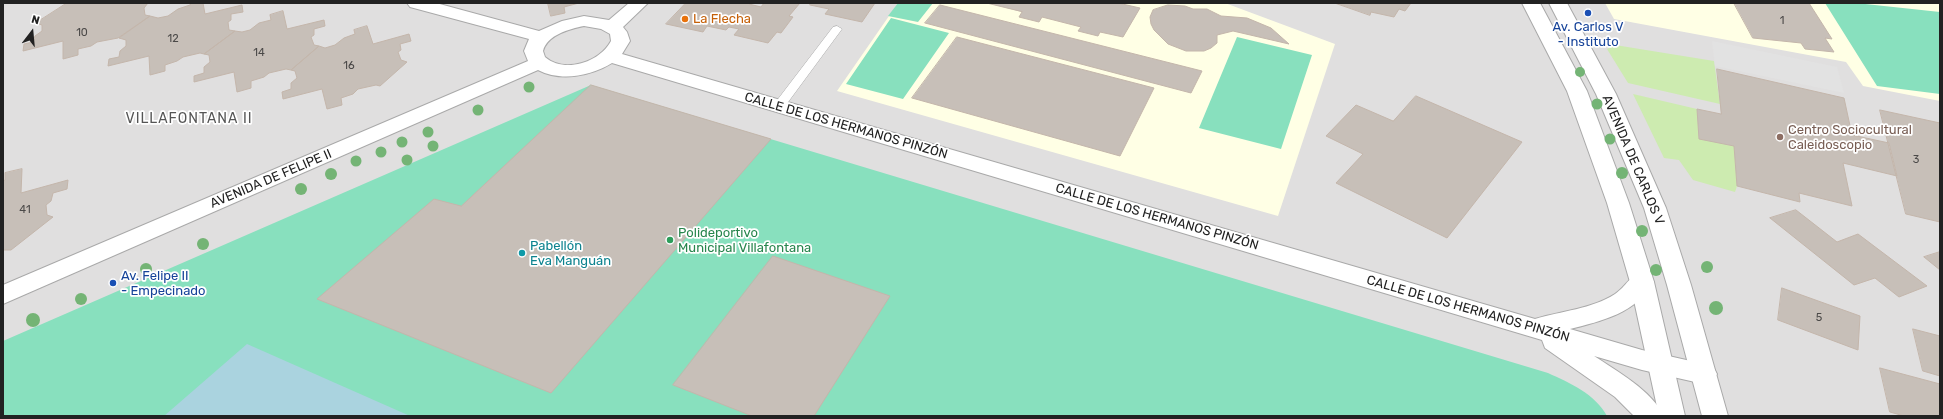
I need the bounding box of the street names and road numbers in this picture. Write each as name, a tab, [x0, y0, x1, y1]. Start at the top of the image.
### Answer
street label: CALLE DE LOS HERMANOS PINZÓN	[743, 89, 949, 163]
street label: AVENIDA DE CARLOS V	[1599, 93, 1667, 227]
street label: AVENIDA DE FELIPE II	[208, 146, 334, 212]
street label: CALLE DE LOS HERMANOS PINZÓN	[1054, 180, 1260, 254]
street label: CALLE DE LOS HERMANOS PINZÓN	[1365, 272, 1571, 346]

